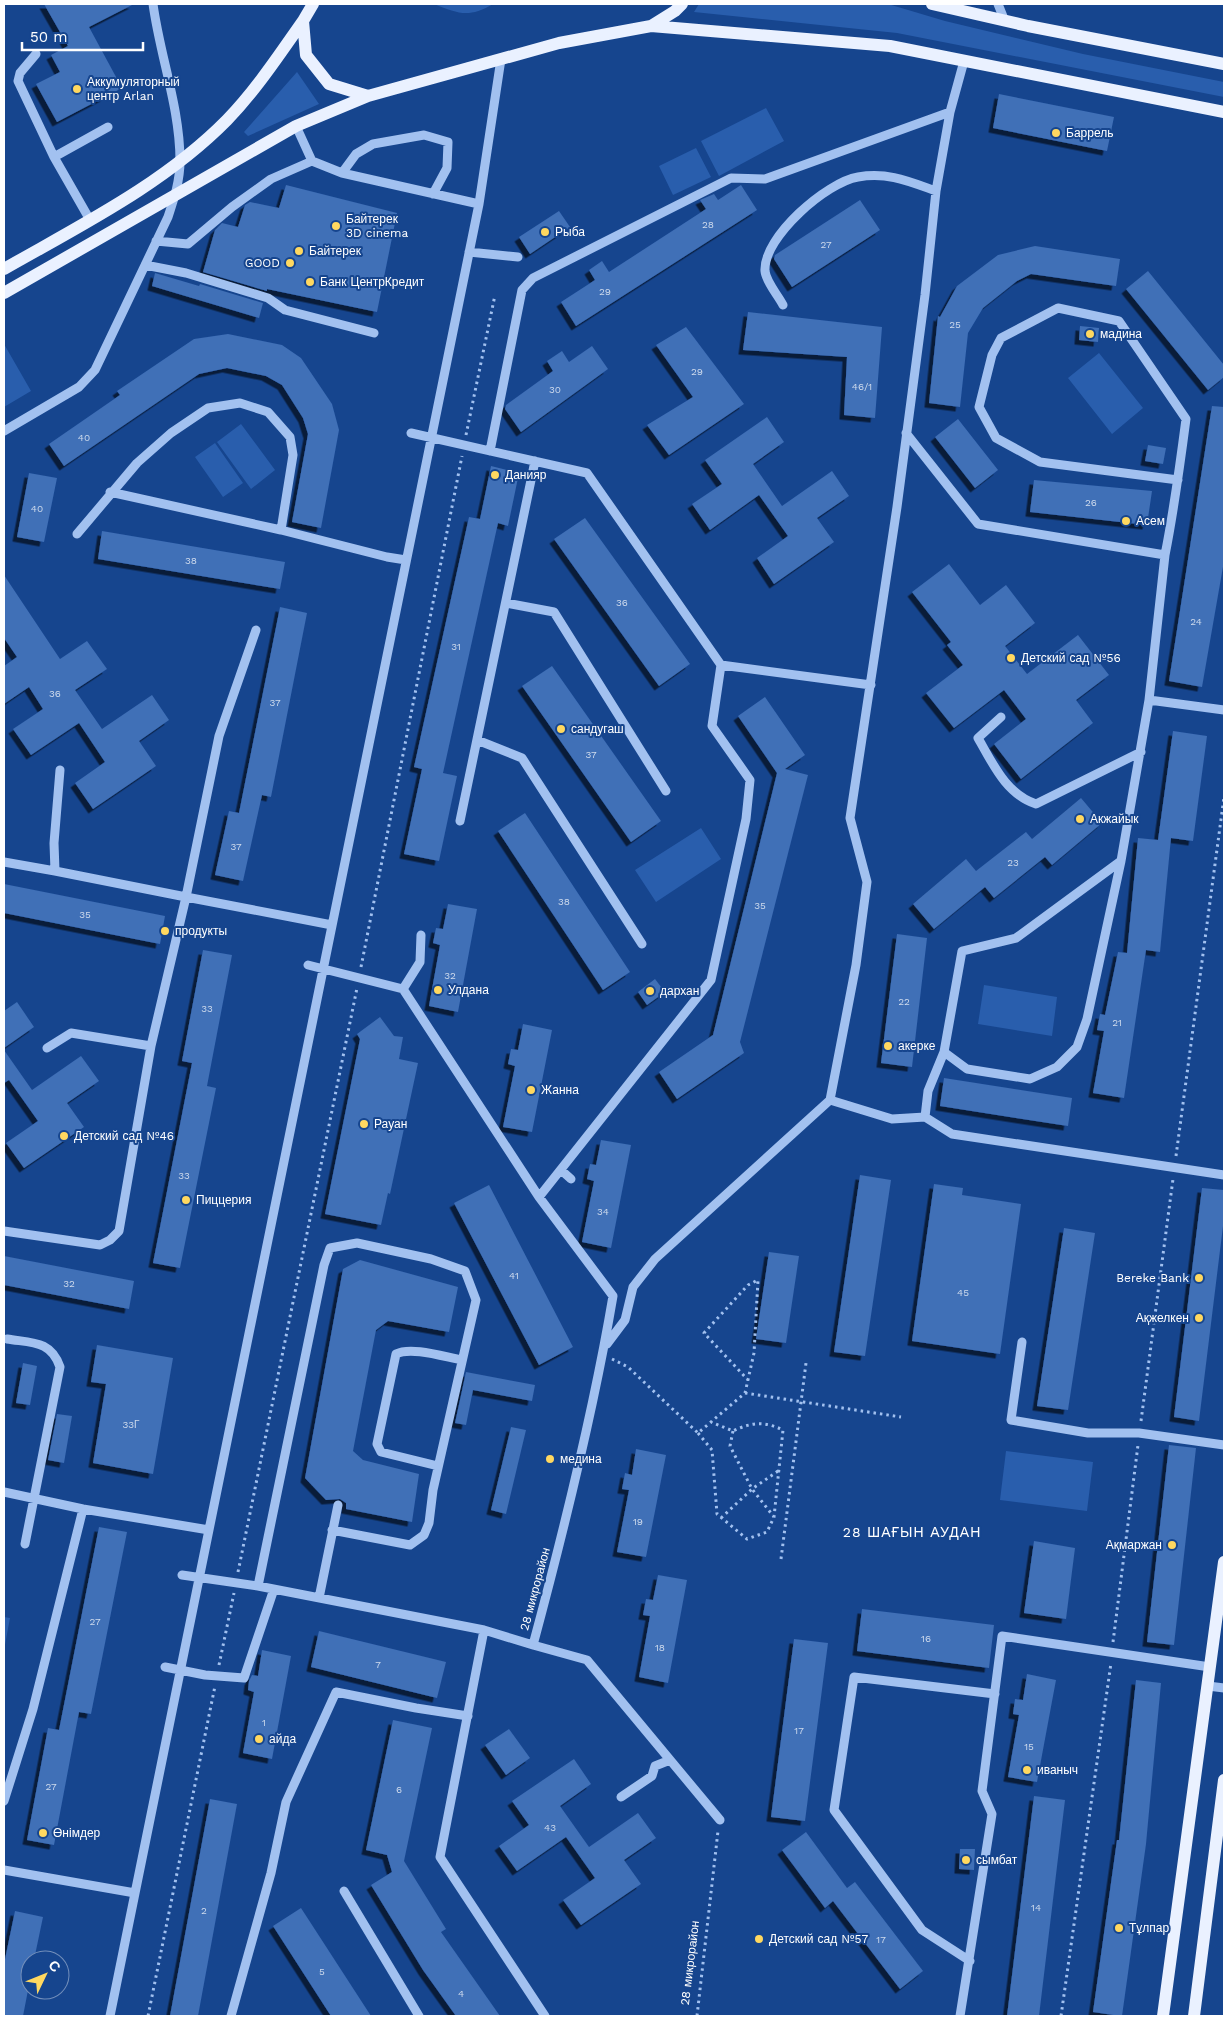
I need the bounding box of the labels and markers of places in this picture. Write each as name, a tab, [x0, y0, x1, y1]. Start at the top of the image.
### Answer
place label: Аккумуляторный центр Arlan	[87, 75, 180, 103]
marker: Аккумуляторный центр Arlan	[71, 83, 83, 95]
place label: Баррель	[1066, 126, 1113, 140]
marker: Баррель	[1050, 127, 1062, 139]
place label: Байтерек 3D cinema	[346, 212, 408, 240]
marker: Байтерек 3D cinema	[330, 220, 342, 232]
place label: Рыба	[555, 225, 585, 239]
marker: Рыба	[539, 226, 551, 238]
place label: Байтерек	[309, 244, 362, 258]
marker: Байтерек	[293, 245, 305, 257]
place label: GOOD	[245, 256, 280, 270]
marker: GOOD	[284, 257, 296, 269]
place label: Банк ЦентрКредит	[320, 275, 425, 289]
marker: Банк ЦентрКредит	[304, 276, 316, 288]
place label: мадина	[1100, 327, 1142, 341]
marker: мадина	[1084, 328, 1096, 340]
place label: Данияр	[505, 468, 547, 482]
marker: Данияр	[489, 469, 501, 481]
place label: Асем	[1136, 514, 1165, 528]
marker: Асем	[1120, 515, 1132, 527]
place label: Детский сад №56	[1021, 651, 1121, 665]
marker: Детский сад №56	[1005, 652, 1017, 664]
place label: сандугаш	[571, 722, 624, 736]
marker: сандугаш	[555, 723, 567, 735]
place label: Акжайык	[1090, 812, 1139, 826]
marker: Акжайык	[1074, 813, 1086, 825]
place label: продукты	[175, 924, 227, 938]
marker: продукты	[159, 925, 171, 937]
place label: Улдана	[448, 983, 489, 997]
marker: Улдана	[432, 984, 444, 996]
place label: дархан	[660, 984, 699, 998]
marker: дархан	[644, 985, 656, 997]
place label: акерке	[898, 1039, 936, 1053]
marker: акерке	[882, 1040, 894, 1052]
place label: Жанна	[541, 1083, 579, 1097]
marker: Жанна	[525, 1084, 537, 1096]
place label: Рауан	[374, 1117, 407, 1131]
marker: Рауан	[358, 1118, 370, 1130]
place label: Детский сад №46	[74, 1129, 174, 1143]
marker: Детский сад №46	[58, 1130, 70, 1142]
place label: Пиццерия	[196, 1193, 252, 1207]
marker: Пиццерия	[180, 1194, 192, 1206]
place label: Bereke Bank	[1116, 1271, 1189, 1285]
marker: Bereke Bank	[1193, 1272, 1205, 1284]
place label: Ақжелкен	[1136, 1311, 1189, 1325]
marker: Ақжелкен	[1193, 1312, 1205, 1324]
place label: медина	[560, 1452, 602, 1466]
marker: медина	[544, 1453, 556, 1465]
place label: Ақмаржан	[1106, 1538, 1162, 1552]
marker: Ақмаржан	[1166, 1539, 1178, 1551]
place label: айда	[269, 1732, 296, 1746]
marker: айда	[253, 1733, 265, 1745]
place label: иваныч	[1037, 1763, 1078, 1777]
marker: иваныч	[1021, 1764, 1033, 1776]
place label: Өнімдер	[53, 1826, 101, 1840]
marker: Өнімдер	[37, 1827, 49, 1839]
place label: сымбат	[976, 1853, 1018, 1867]
marker: сымбат	[960, 1854, 972, 1866]
place label: Тұлпар	[1129, 1921, 1170, 1935]
marker: Тұлпар	[1113, 1922, 1125, 1934]
place label: Детский сад №57	[769, 1932, 868, 1946]
marker: Детский сад №57	[753, 1933, 765, 1945]

